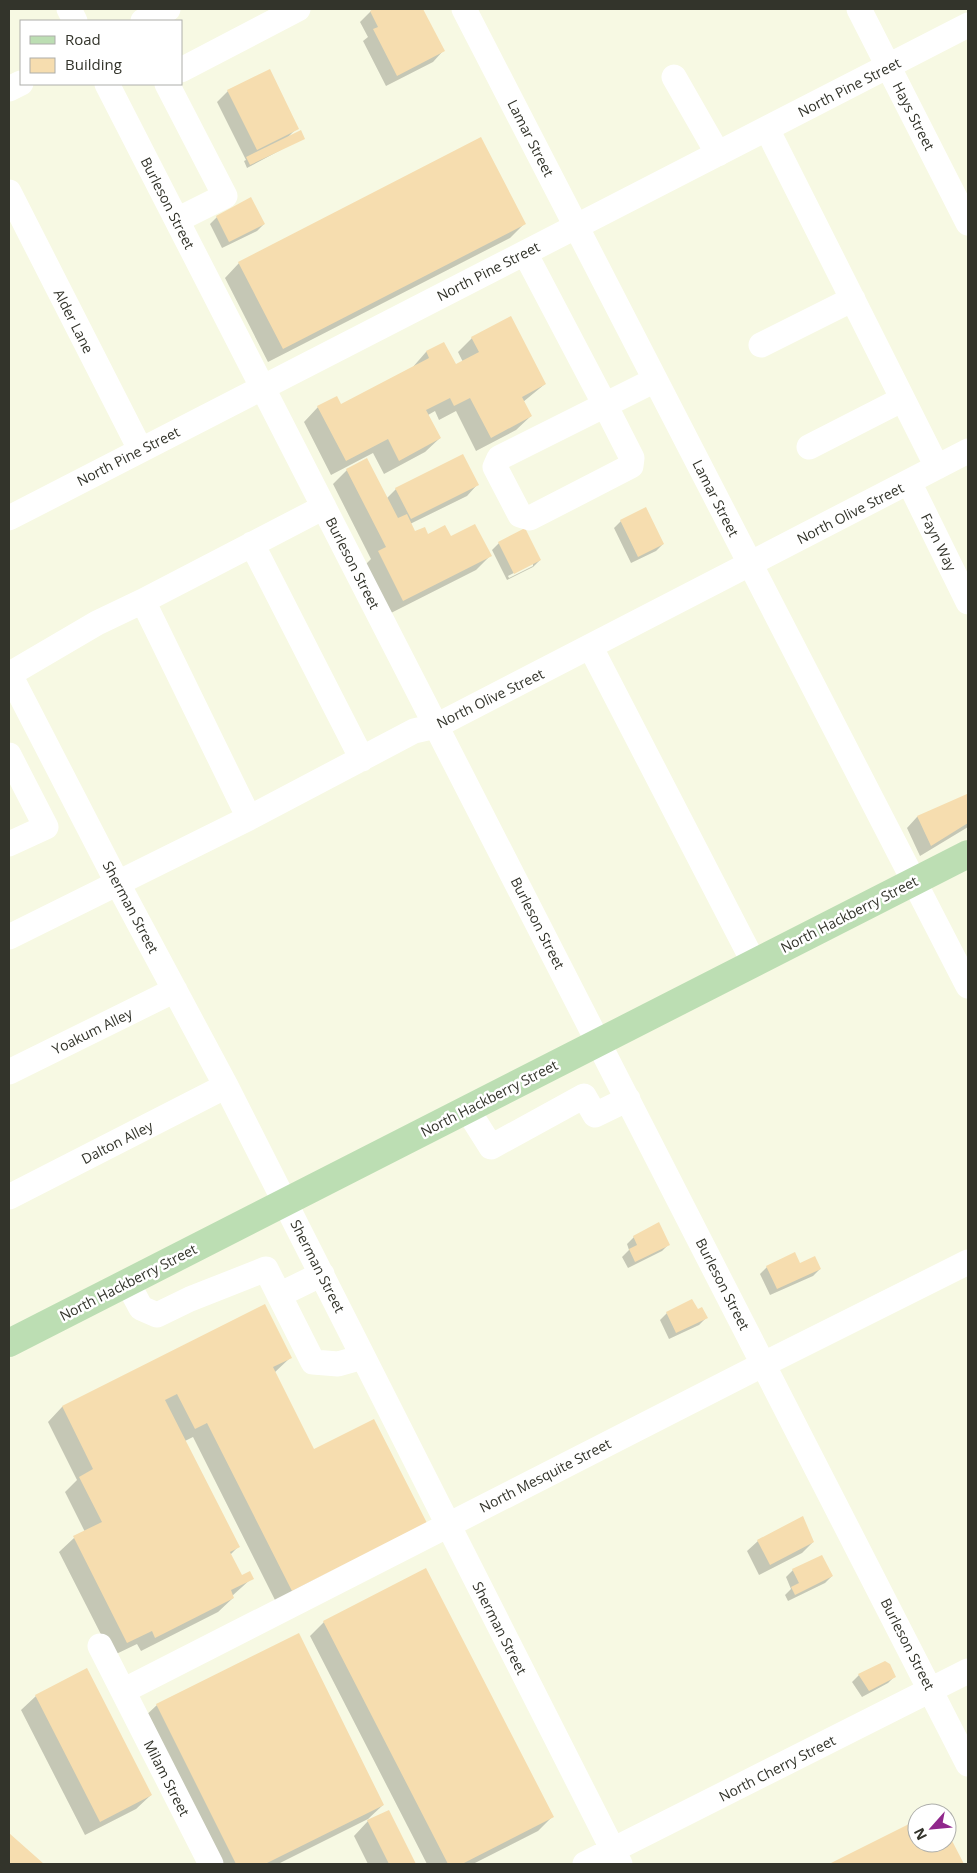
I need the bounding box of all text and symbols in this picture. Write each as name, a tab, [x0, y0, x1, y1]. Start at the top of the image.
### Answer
legend	[20, 20, 182, 85]
text: Road	[65, 29, 101, 49]
street label: North Pine Street	[794, 53, 904, 121]
text: Building	[65, 54, 122, 74]
street label: Hays Street	[889, 78, 939, 154]
street label: Lamar Street	[503, 96, 559, 180]
street label: Burleson Street	[137, 154, 199, 252]
street label: North Pine Street	[433, 237, 543, 305]
street label: Alder Lane	[50, 286, 98, 356]
street label: North Pine Street	[73, 422, 183, 490]
street label: Lamar Street	[688, 456, 744, 540]
street label: North Olive Street	[793, 478, 907, 548]
street label: Fayn Way	[917, 510, 962, 575]
street label: Burleson Street	[322, 514, 384, 612]
street label: North Olive Street	[433, 664, 547, 732]
street label: Sherman Street	[99, 858, 163, 956]
street label: North Hackberry Street	[777, 871, 921, 957]
street label: Burleson Street	[507, 874, 569, 972]
street label: Yoakum Alley	[49, 1003, 136, 1059]
street label: North Hackberry Street	[417, 1055, 561, 1141]
street label: Dalton Alley	[78, 1115, 157, 1168]
street label: Sherman Street	[286, 1216, 350, 1316]
street label: Burleson Street	[692, 1235, 754, 1333]
street label: North Hackberry Street	[56, 1239, 200, 1325]
street label: North Mesquite Street	[476, 1434, 614, 1516]
street label: Sherman Street	[468, 1578, 532, 1678]
street label: Burleson Street	[877, 1595, 939, 1693]
street label: North Cherry Street	[716, 1730, 839, 1806]
street label: Milam Street	[140, 1737, 194, 1819]
north arrow	[907, 1803, 957, 1853]
text: N	[909, 1825, 931, 1844]

